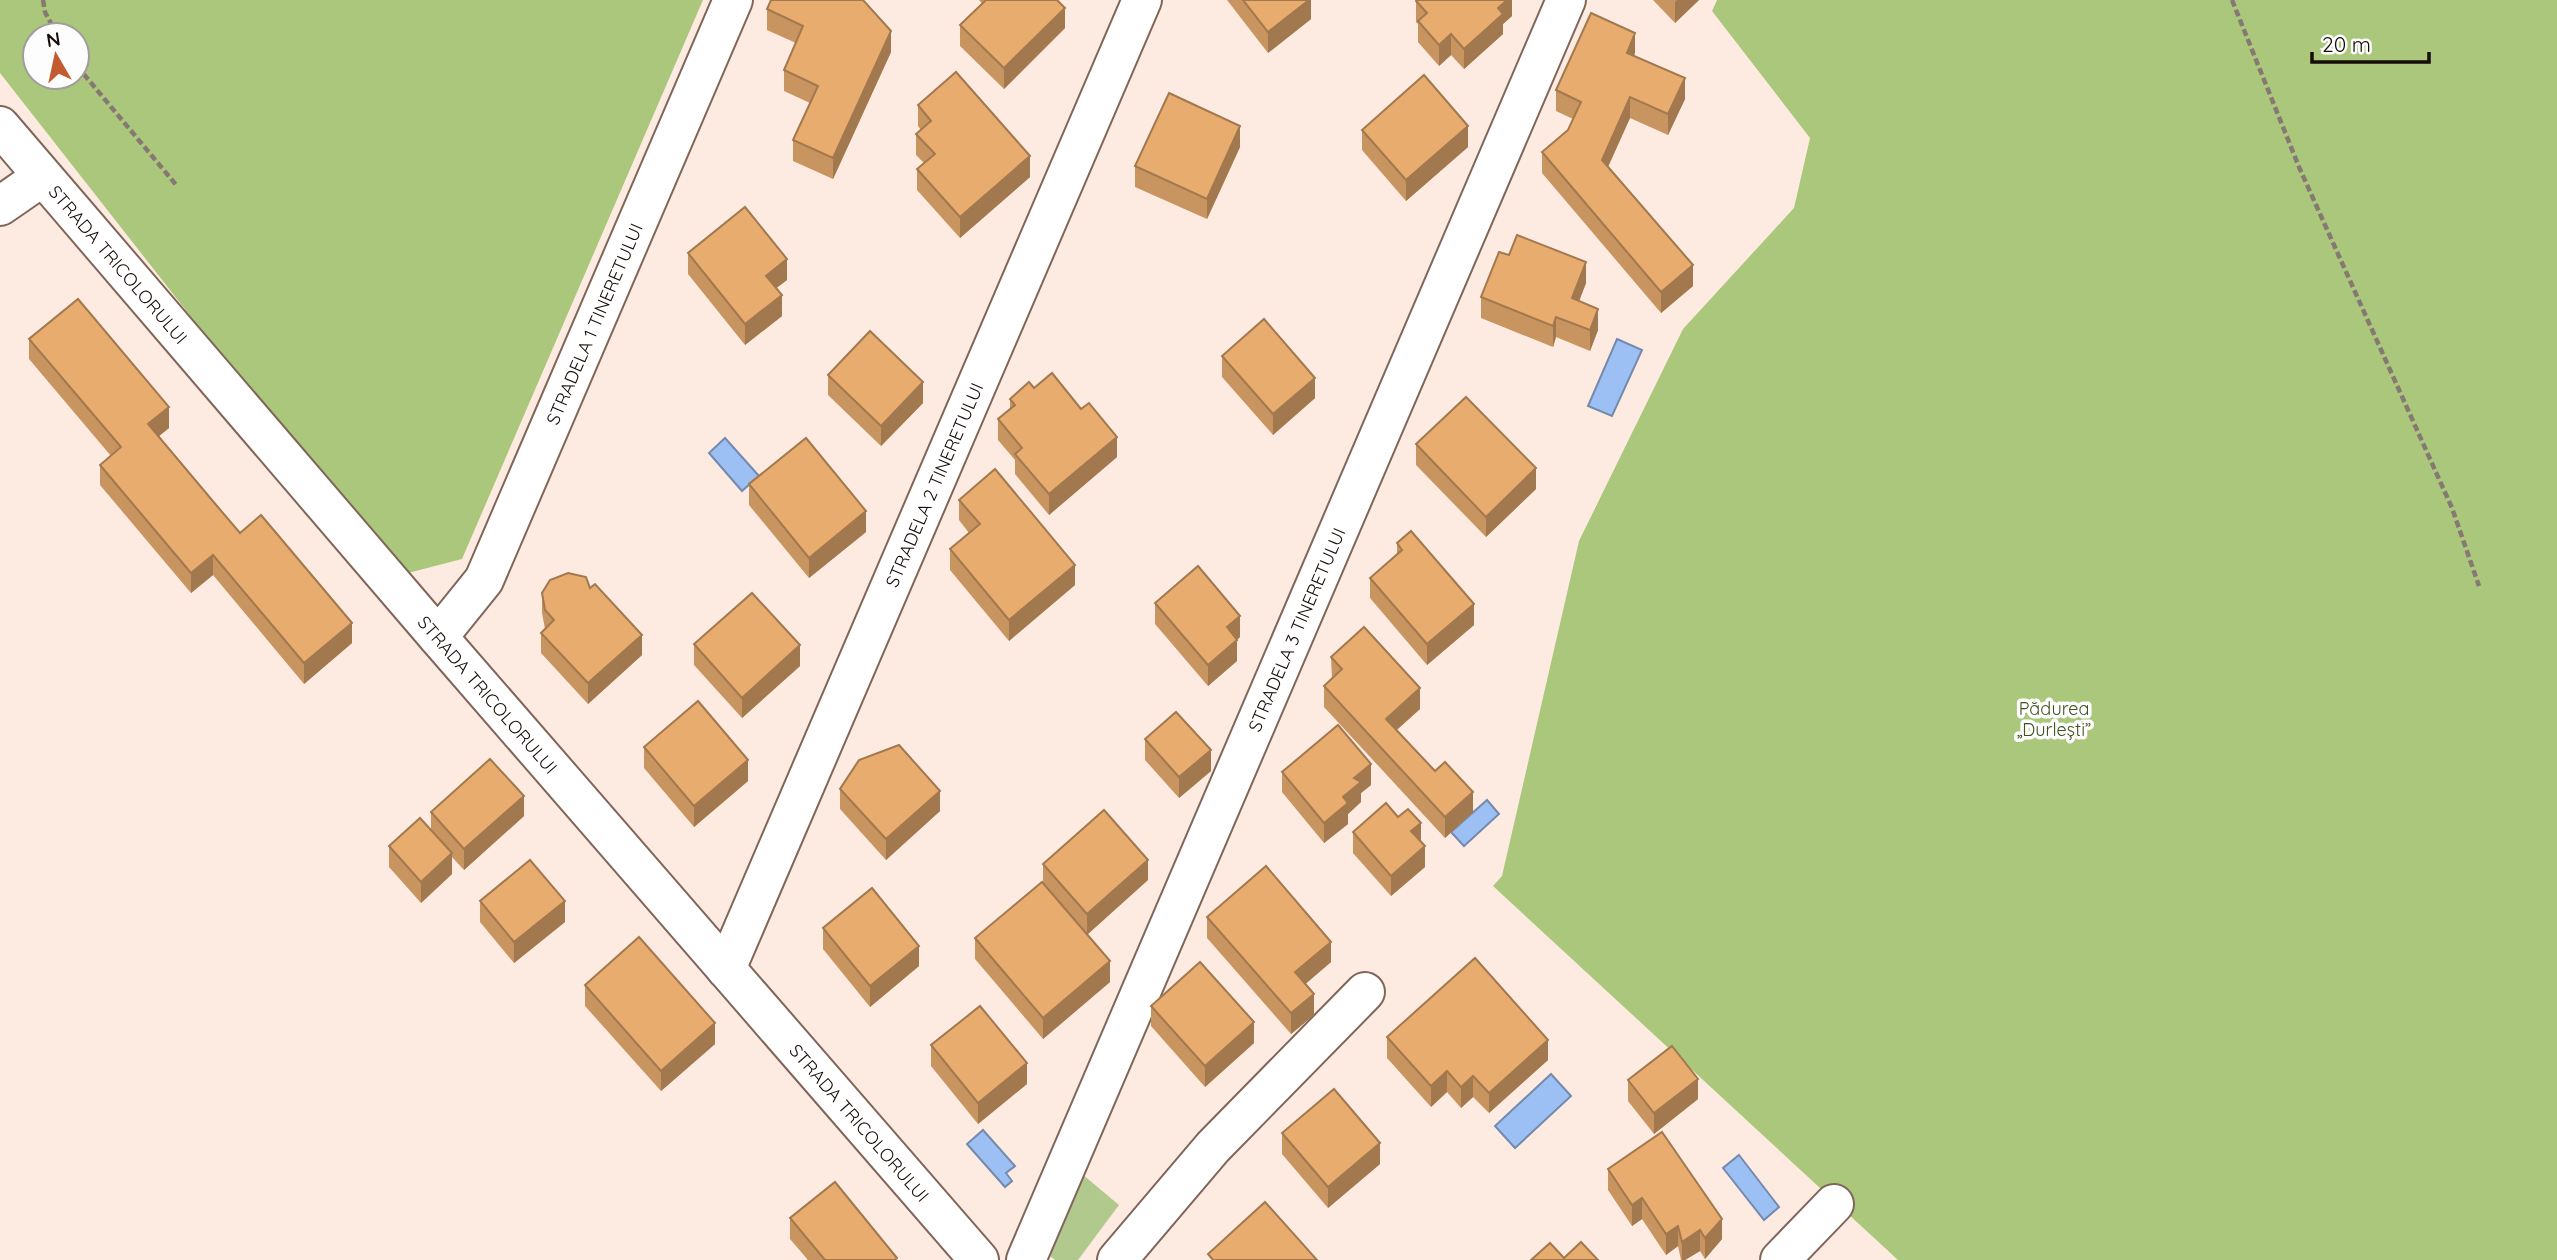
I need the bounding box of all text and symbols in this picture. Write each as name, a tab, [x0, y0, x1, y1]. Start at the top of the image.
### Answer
north arrow	[21, 21, 91, 91]
scale bar	[2312, 21, 2429, 65]
text: N	[45, 26, 62, 52]
text: 20 m	[2322, 31, 2371, 57]
street label: STRADA TRICOLORULUI	[44, 180, 193, 348]
street label: STRADELA 1 TINERETULUI	[541, 220, 647, 428]
street label: STRADELA 2 TINERETULUI	[880, 379, 988, 590]
street label: STRADELA 3 TINERETULUI	[1242, 524, 1350, 735]
street label: STRADA TRICOLORULUI	[413, 611, 563, 778]
park label: Pădurea „Durlești”	[2017, 697, 2091, 741]
street label: STRADA TRICOLORULUI	[785, 1039, 934, 1206]

